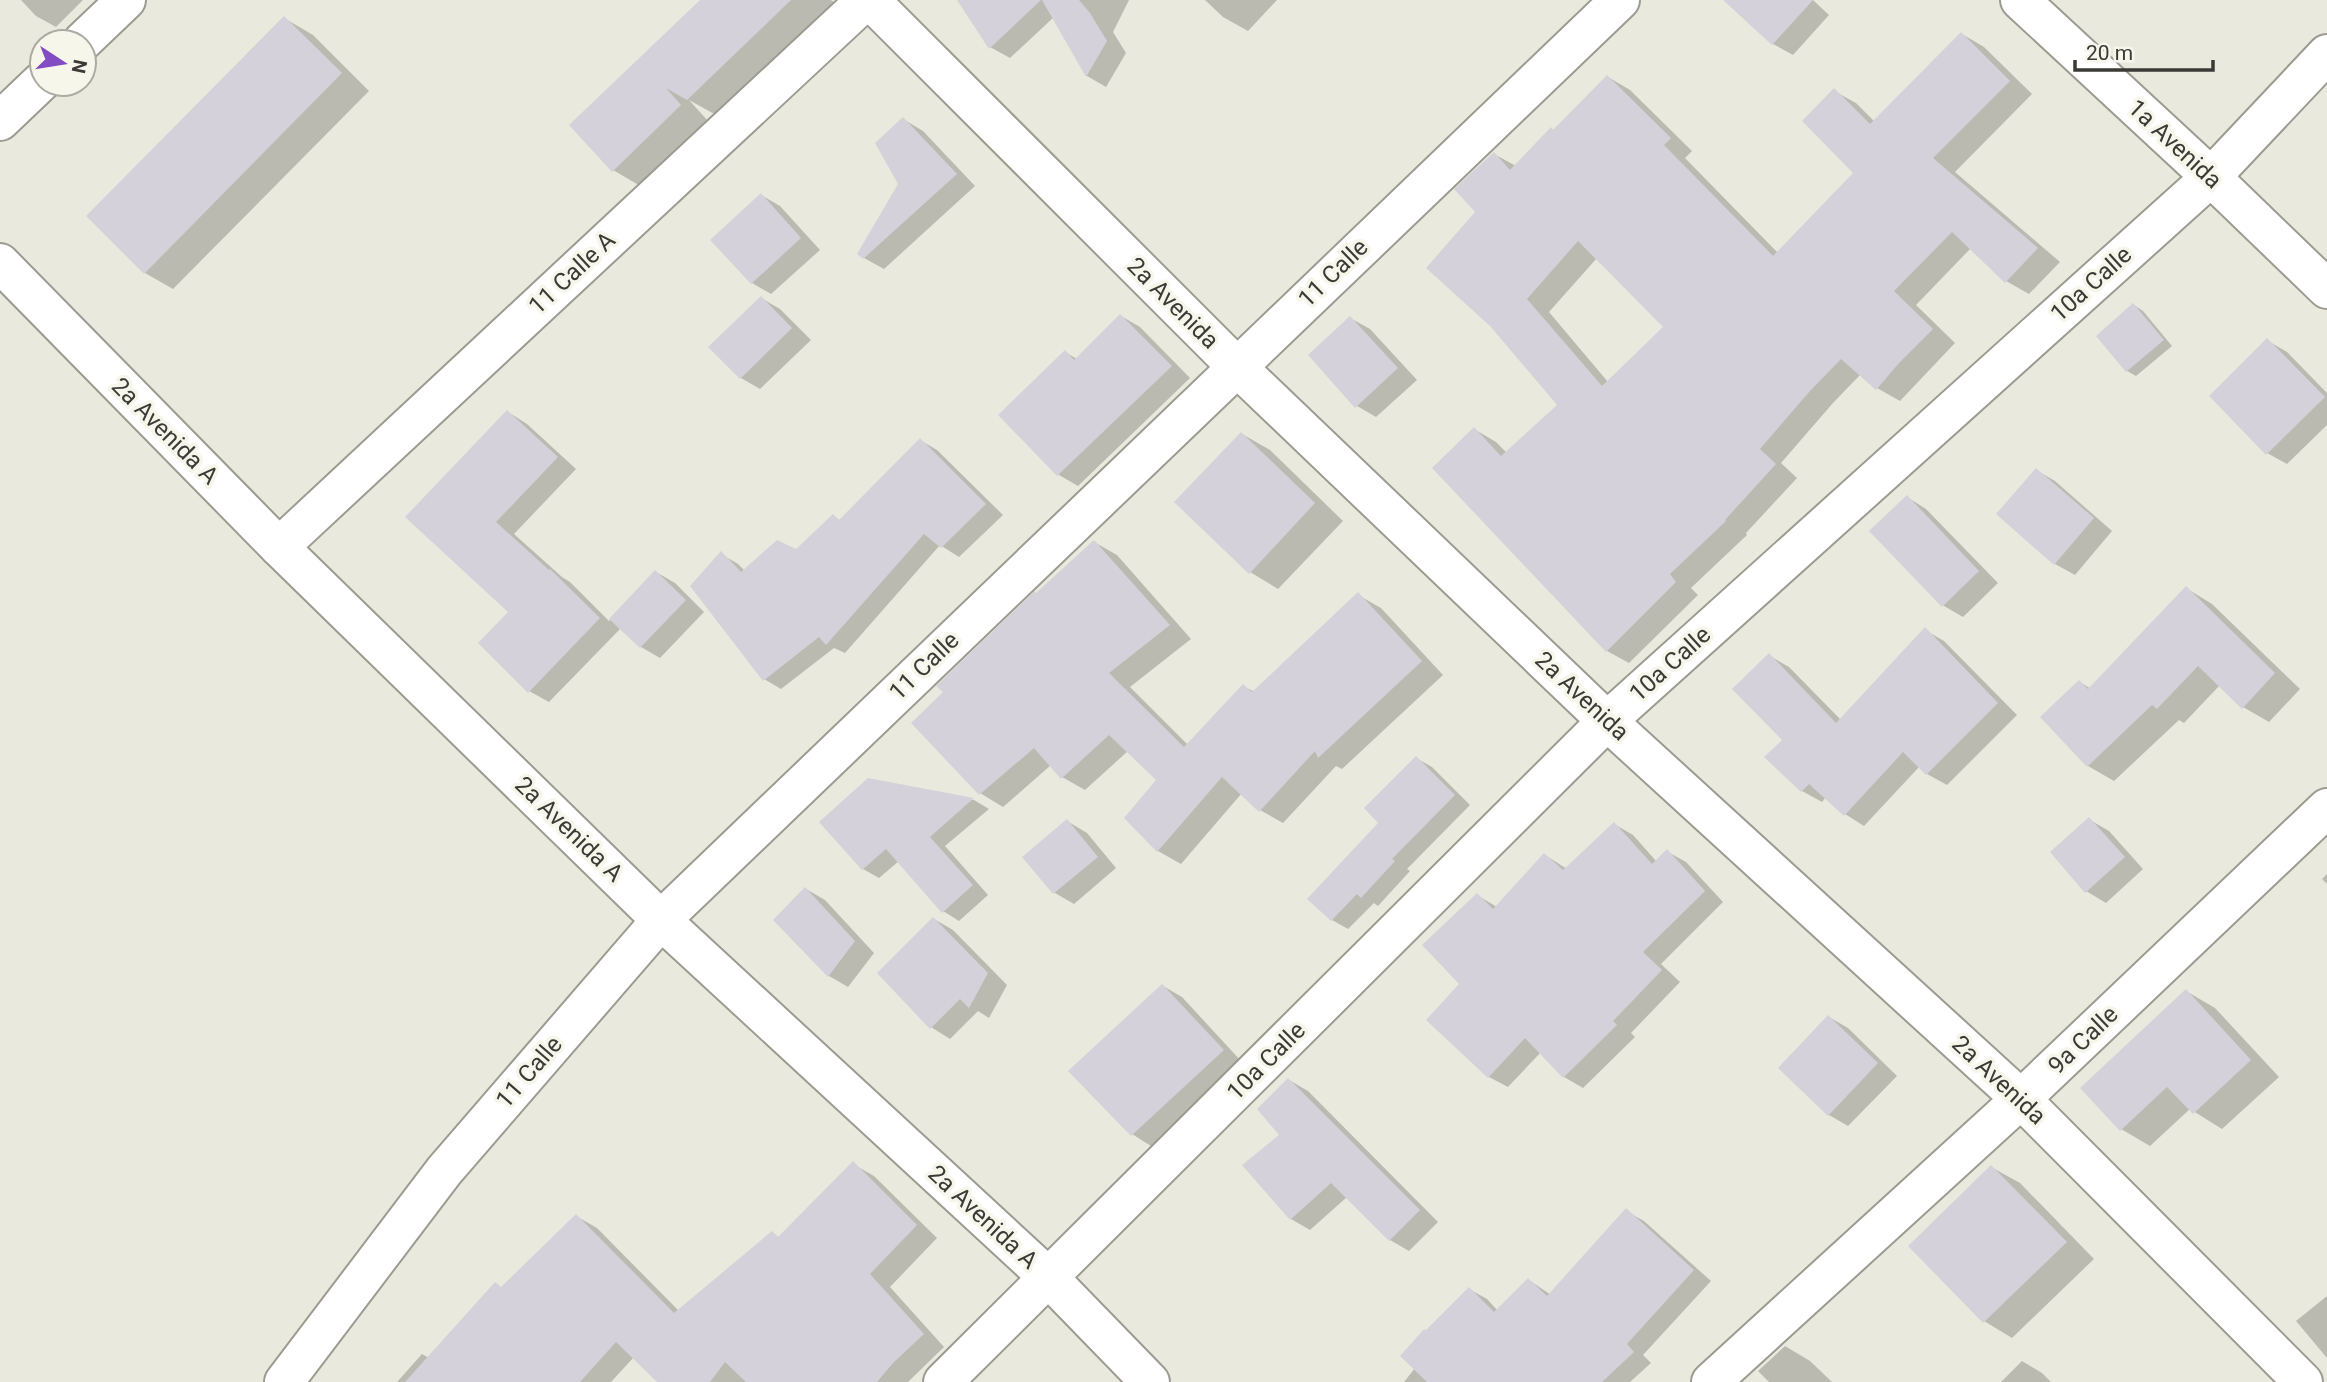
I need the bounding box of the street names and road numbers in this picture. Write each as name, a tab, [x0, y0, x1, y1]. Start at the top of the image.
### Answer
street label: 1a Avenida	[2123, 94, 2227, 194]
street label: 11 Calle A	[523, 226, 621, 320]
street label: 11 Calle	[1292, 233, 1374, 313]
street label: 10a Calle	[2045, 240, 2137, 328]
street label: 2a Avenida	[1122, 252, 1224, 354]
street label: 2a Avenida A	[106, 372, 224, 490]
street label: 10a Calle	[1624, 620, 1716, 708]
street label: 11 Calle	[883, 626, 965, 706]
street label: 2a Avenida	[1530, 646, 1634, 746]
street label: 2a Avenida A	[509, 771, 629, 888]
street label: 9a Calle	[2042, 1000, 2124, 1080]
street label: 10a Calle	[1221, 1016, 1311, 1106]
street label: 11 Calle	[490, 1030, 568, 1114]
street label: 2a Avenida	[1947, 1030, 2051, 1130]
street label: 2a Avenida A	[923, 1159, 1044, 1275]

